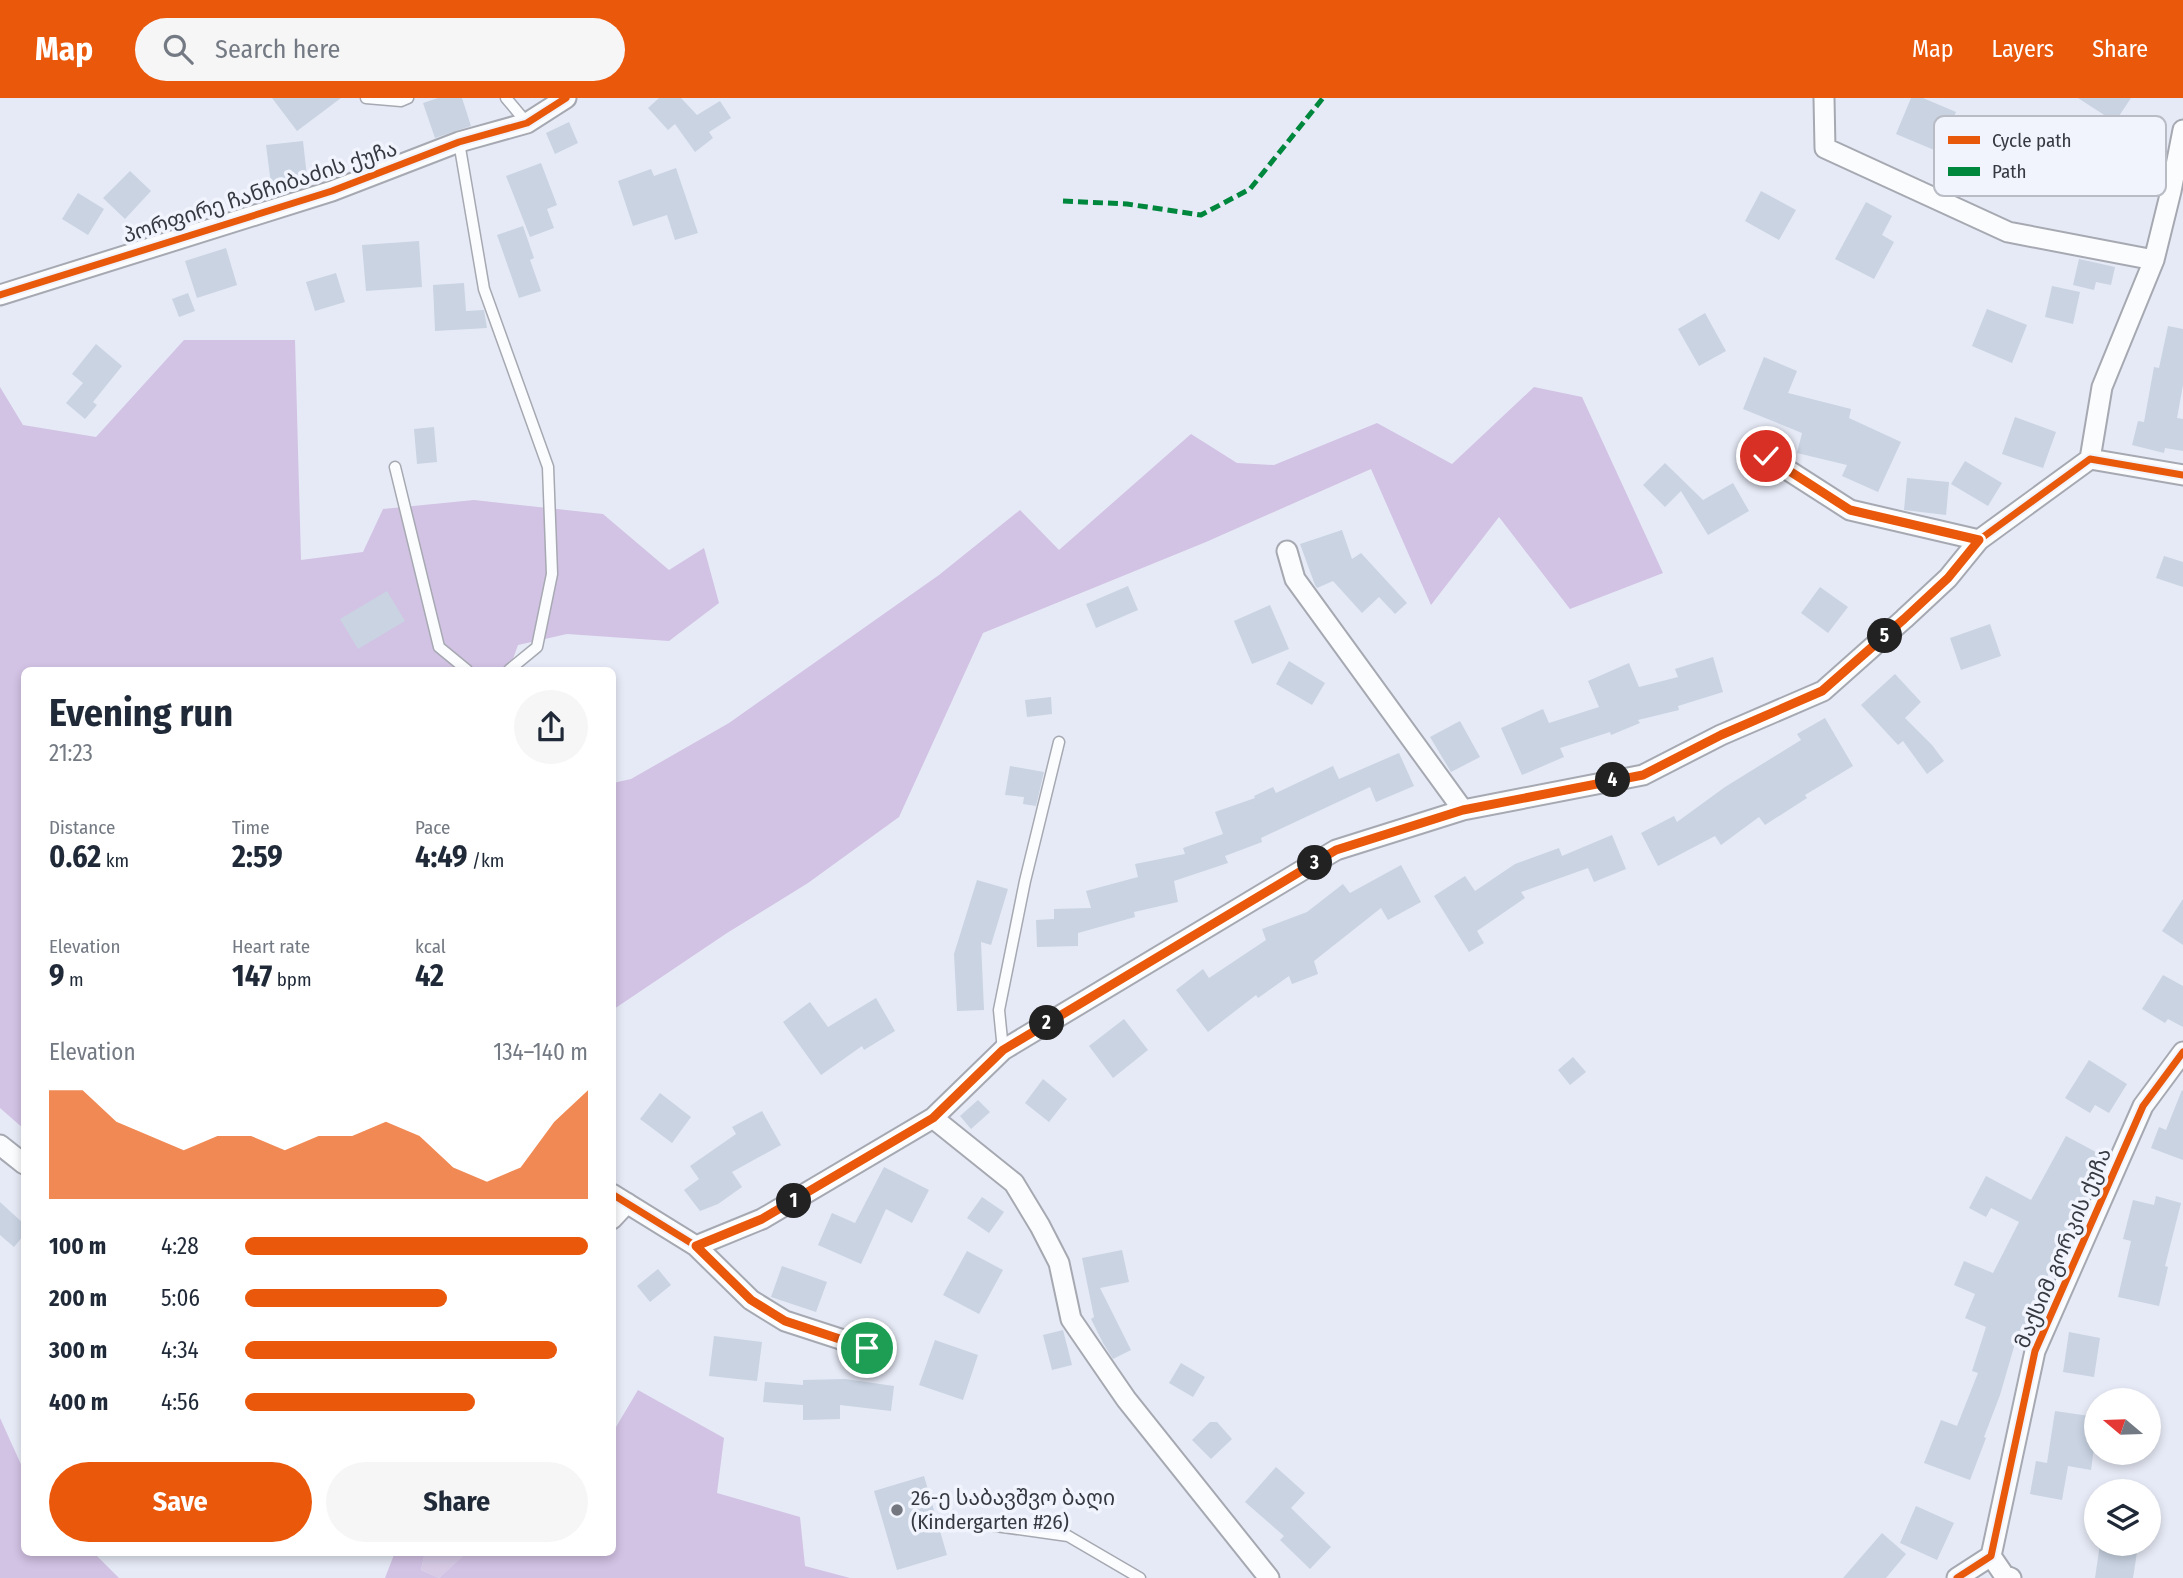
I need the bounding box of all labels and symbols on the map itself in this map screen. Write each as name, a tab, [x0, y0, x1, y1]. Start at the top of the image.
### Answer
legend	[1934, 116, 2166, 196]
text: Cycle path	[1992, 129, 2071, 152]
street label: პორფირე ჩანჩიბაძის ქუჩა	[120, 135, 400, 249]
text: Path	[1992, 160, 2027, 183]
pin	[1736, 426, 1796, 486]
pin: 5	[1868, 618, 1902, 654]
pin: 4	[1596, 762, 1630, 798]
pin: 3	[1298, 846, 1332, 880]
pin: 2	[1030, 1006, 1064, 1040]
street label: მაქსიმ გორკის ქუჩა	[2009, 1144, 2117, 1352]
pin: 1	[776, 1184, 812, 1218]
pin	[837, 1318, 897, 1378]
north arrow	[2084, 1388, 2161, 1465]
place label: 26-ე საბავშვო ბაღი (Kindergarten #26)	[911, 1485, 1115, 1535]
marker: 26-ე საბავშვო ბაღი (Kindergarten #26)	[889, 1502, 905, 1518]

